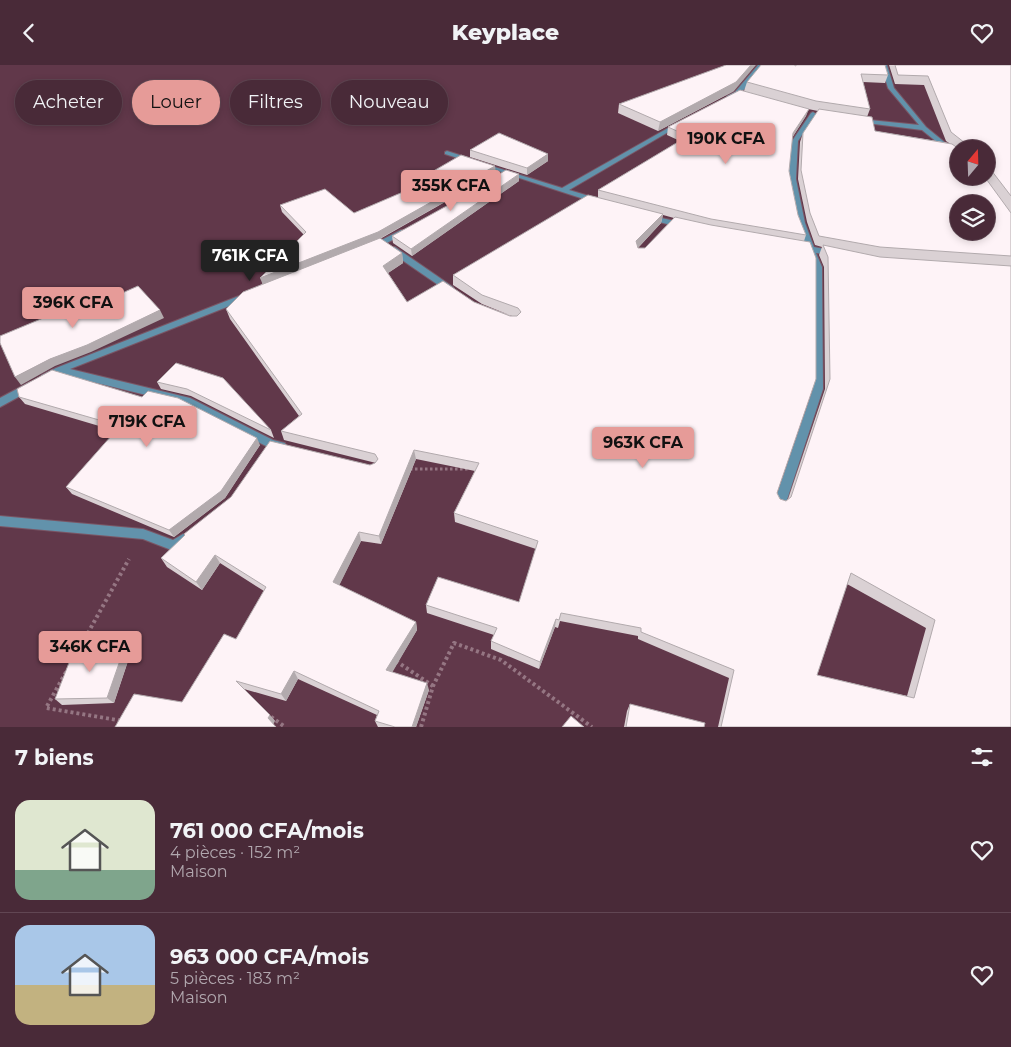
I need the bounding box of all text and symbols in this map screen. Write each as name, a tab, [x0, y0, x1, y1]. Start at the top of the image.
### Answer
icon: back	[15, 19, 43, 47]
text: Keyplace	[452, 19, 559, 46]
icon: heart	[968, 19, 996, 47]
chip: Acheter	[15, 80, 122, 125]
chip: Louer	[132, 80, 220, 125]
chip: Filtres	[230, 80, 321, 125]
chip: Nouveau	[331, 80, 448, 125]
pin: 190K CFA	[674, 123, 778, 165]
text: 190K CFA	[687, 129, 765, 148]
north arrow	[950, 140, 995, 185]
map controls	[950, 140, 995, 240]
pin: 355K CFA	[399, 169, 503, 212]
text: 355K CFA	[412, 176, 490, 195]
button: layers	[950, 195, 995, 240]
pin: 761K CFA	[198, 239, 302, 282]
text: 761K CFA	[212, 246, 288, 265]
pin: 396K CFA	[21, 287, 125, 329]
text: 396K CFA	[33, 293, 113, 312]
pin: 719K CFA	[95, 405, 199, 448]
text: 719K CFA	[109, 412, 185, 431]
pin: 963K CFA	[591, 427, 695, 469]
text: 963K CFA	[603, 433, 683, 452]
pin: 346K CFA	[38, 631, 142, 673]
text: 346K CFA	[50, 637, 130, 656]
icon: filters	[968, 743, 996, 771]
text: 7 biens	[15, 745, 94, 770]
text: 761 000 CFA/mois	[170, 818, 364, 843]
icon: home	[55, 820, 115, 880]
icon: heart	[968, 836, 996, 864]
text: 4 pièces · 152 m²	[170, 843, 300, 862]
text: Maison	[170, 862, 228, 881]
text: 963 000 CFA/mois	[170, 944, 369, 969]
icon: home	[55, 945, 115, 1005]
icon: heart	[968, 961, 996, 989]
text: 5 pièces · 183 m²	[170, 969, 300, 988]
text: Maison	[170, 988, 228, 1007]

